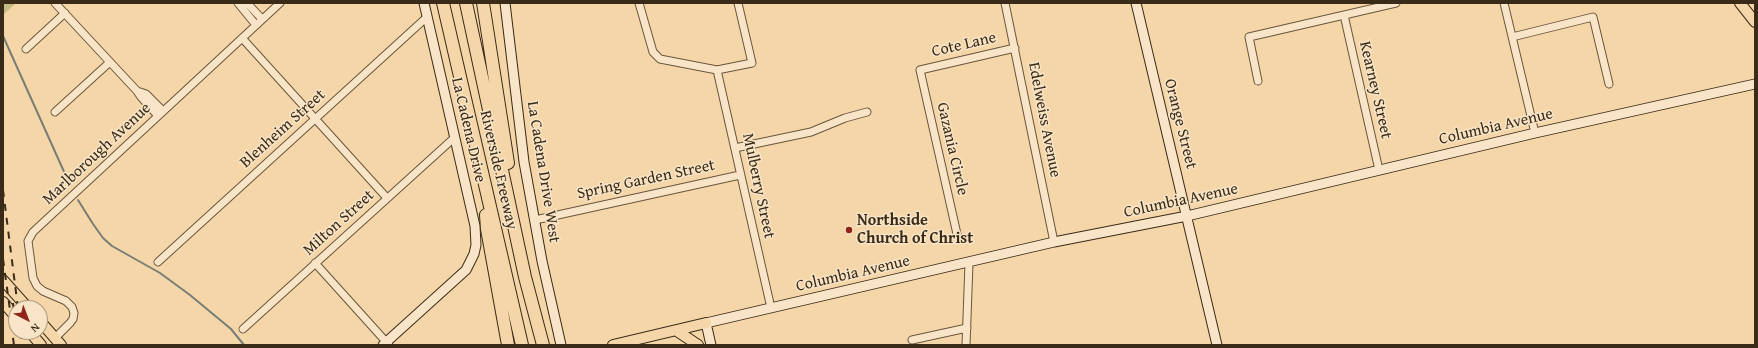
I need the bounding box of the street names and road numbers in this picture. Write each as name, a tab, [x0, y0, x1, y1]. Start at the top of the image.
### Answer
street label: Cote Lane	[930, 28, 998, 62]
street label: Kearney Street	[1354, 39, 1396, 141]
street label: Edelweiss Avenue	[1023, 61, 1065, 179]
street label: La Cadena Drive	[447, 76, 489, 184]
street label: Orange Street	[1160, 77, 1200, 171]
street label: Blenheim Street	[236, 86, 330, 172]
street label: Marlborough Avenue	[39, 99, 155, 209]
street label: La Cadena Drive West	[522, 100, 564, 244]
street label: Gazania Circle	[932, 101, 972, 197]
street label: Columbia Avenue	[1437, 105, 1555, 149]
street label: Riverside Freeway	[475, 109, 521, 231]
street label: Mulberry Street	[737, 132, 779, 240]
street label: Spring Garden Street	[575, 156, 717, 204]
street label: Columbia Avenue	[1122, 180, 1240, 222]
street label: Milton Street	[300, 186, 378, 260]
street label: Columbia Avenue	[794, 252, 912, 296]

